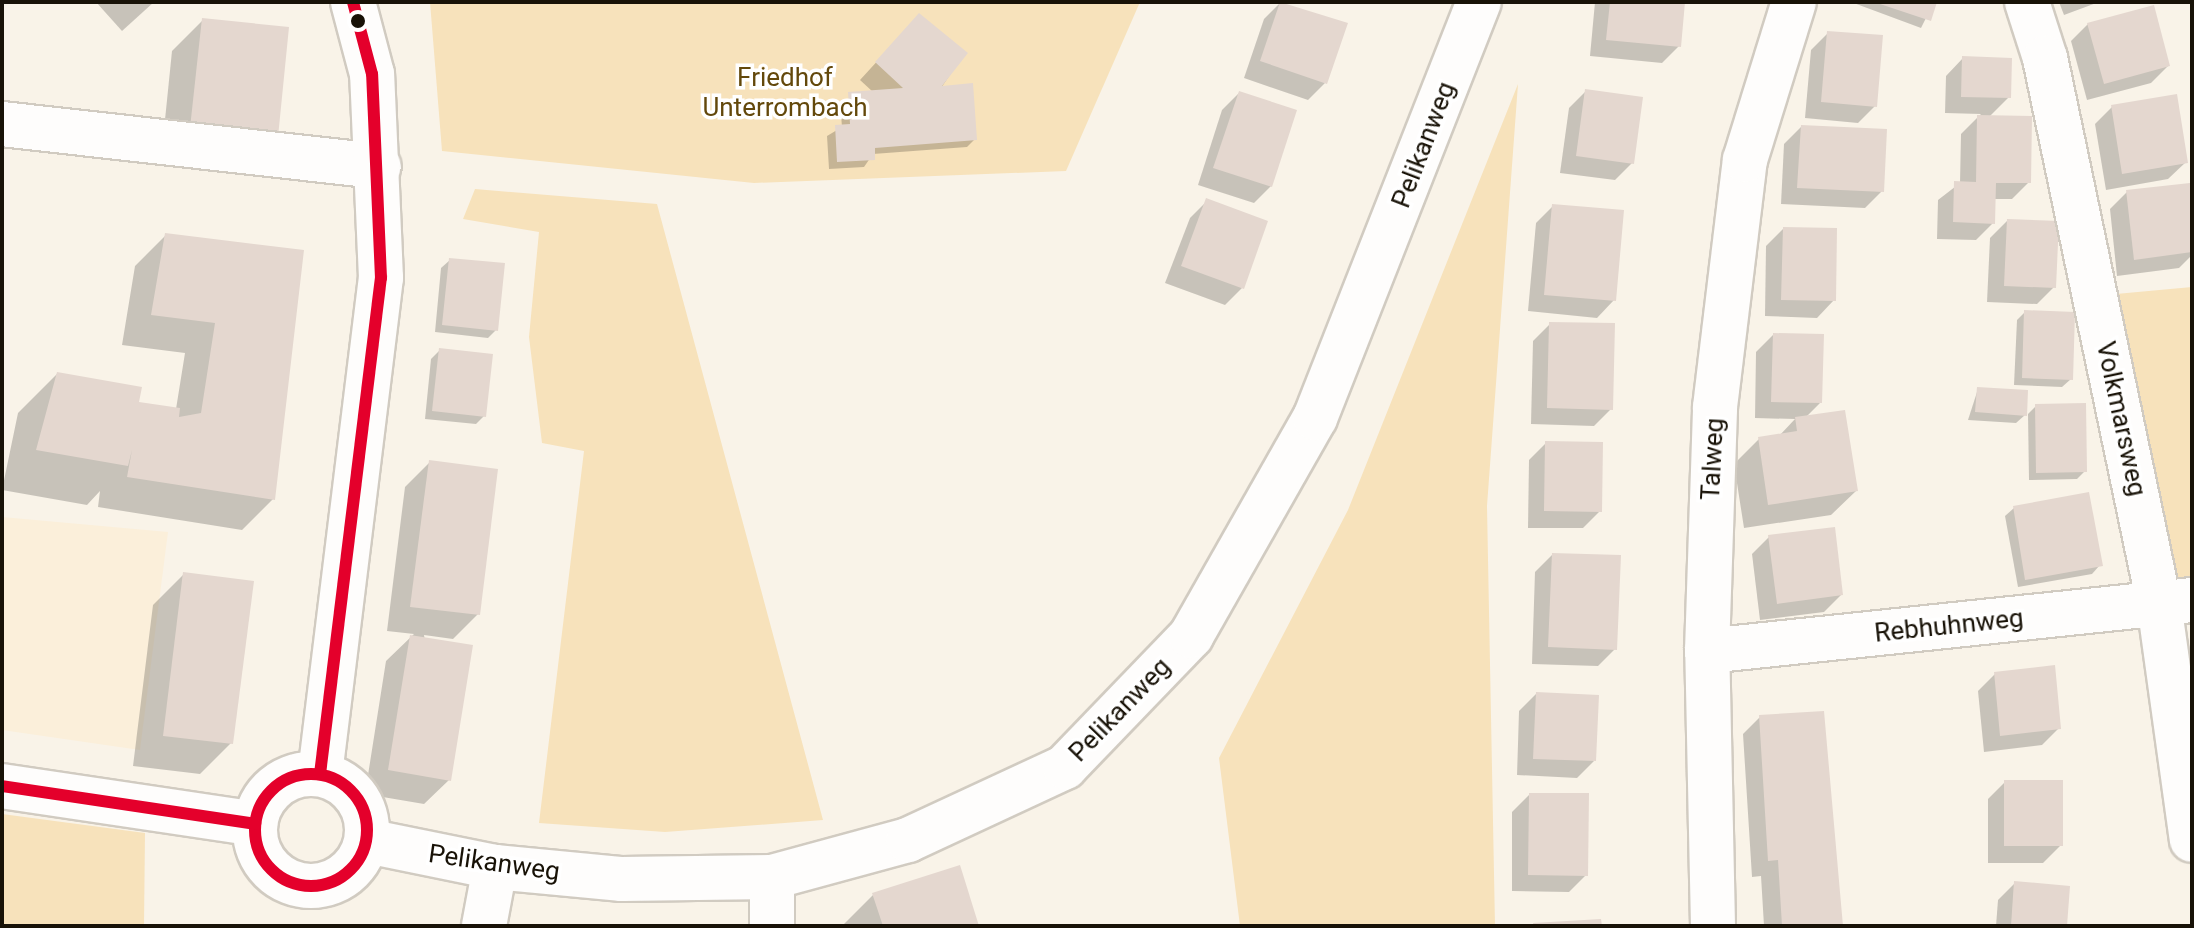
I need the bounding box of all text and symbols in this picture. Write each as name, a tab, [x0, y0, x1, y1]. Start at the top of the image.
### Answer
unlabelled marker	[350, 13, 366, 29]
park label: Friedhof Unterrombach	[702, 62, 868, 124]
street label: Pelikanweg	[1386, 78, 1462, 212]
street label: Volkmarsweg	[2089, 339, 2153, 499]
street label: Talweg	[1695, 417, 1731, 501]
street label: Rebhuhnweg	[1873, 603, 2025, 649]
street label: Pelikanweg	[1063, 652, 1177, 768]
street label: Pelikanweg	[426, 838, 562, 888]

